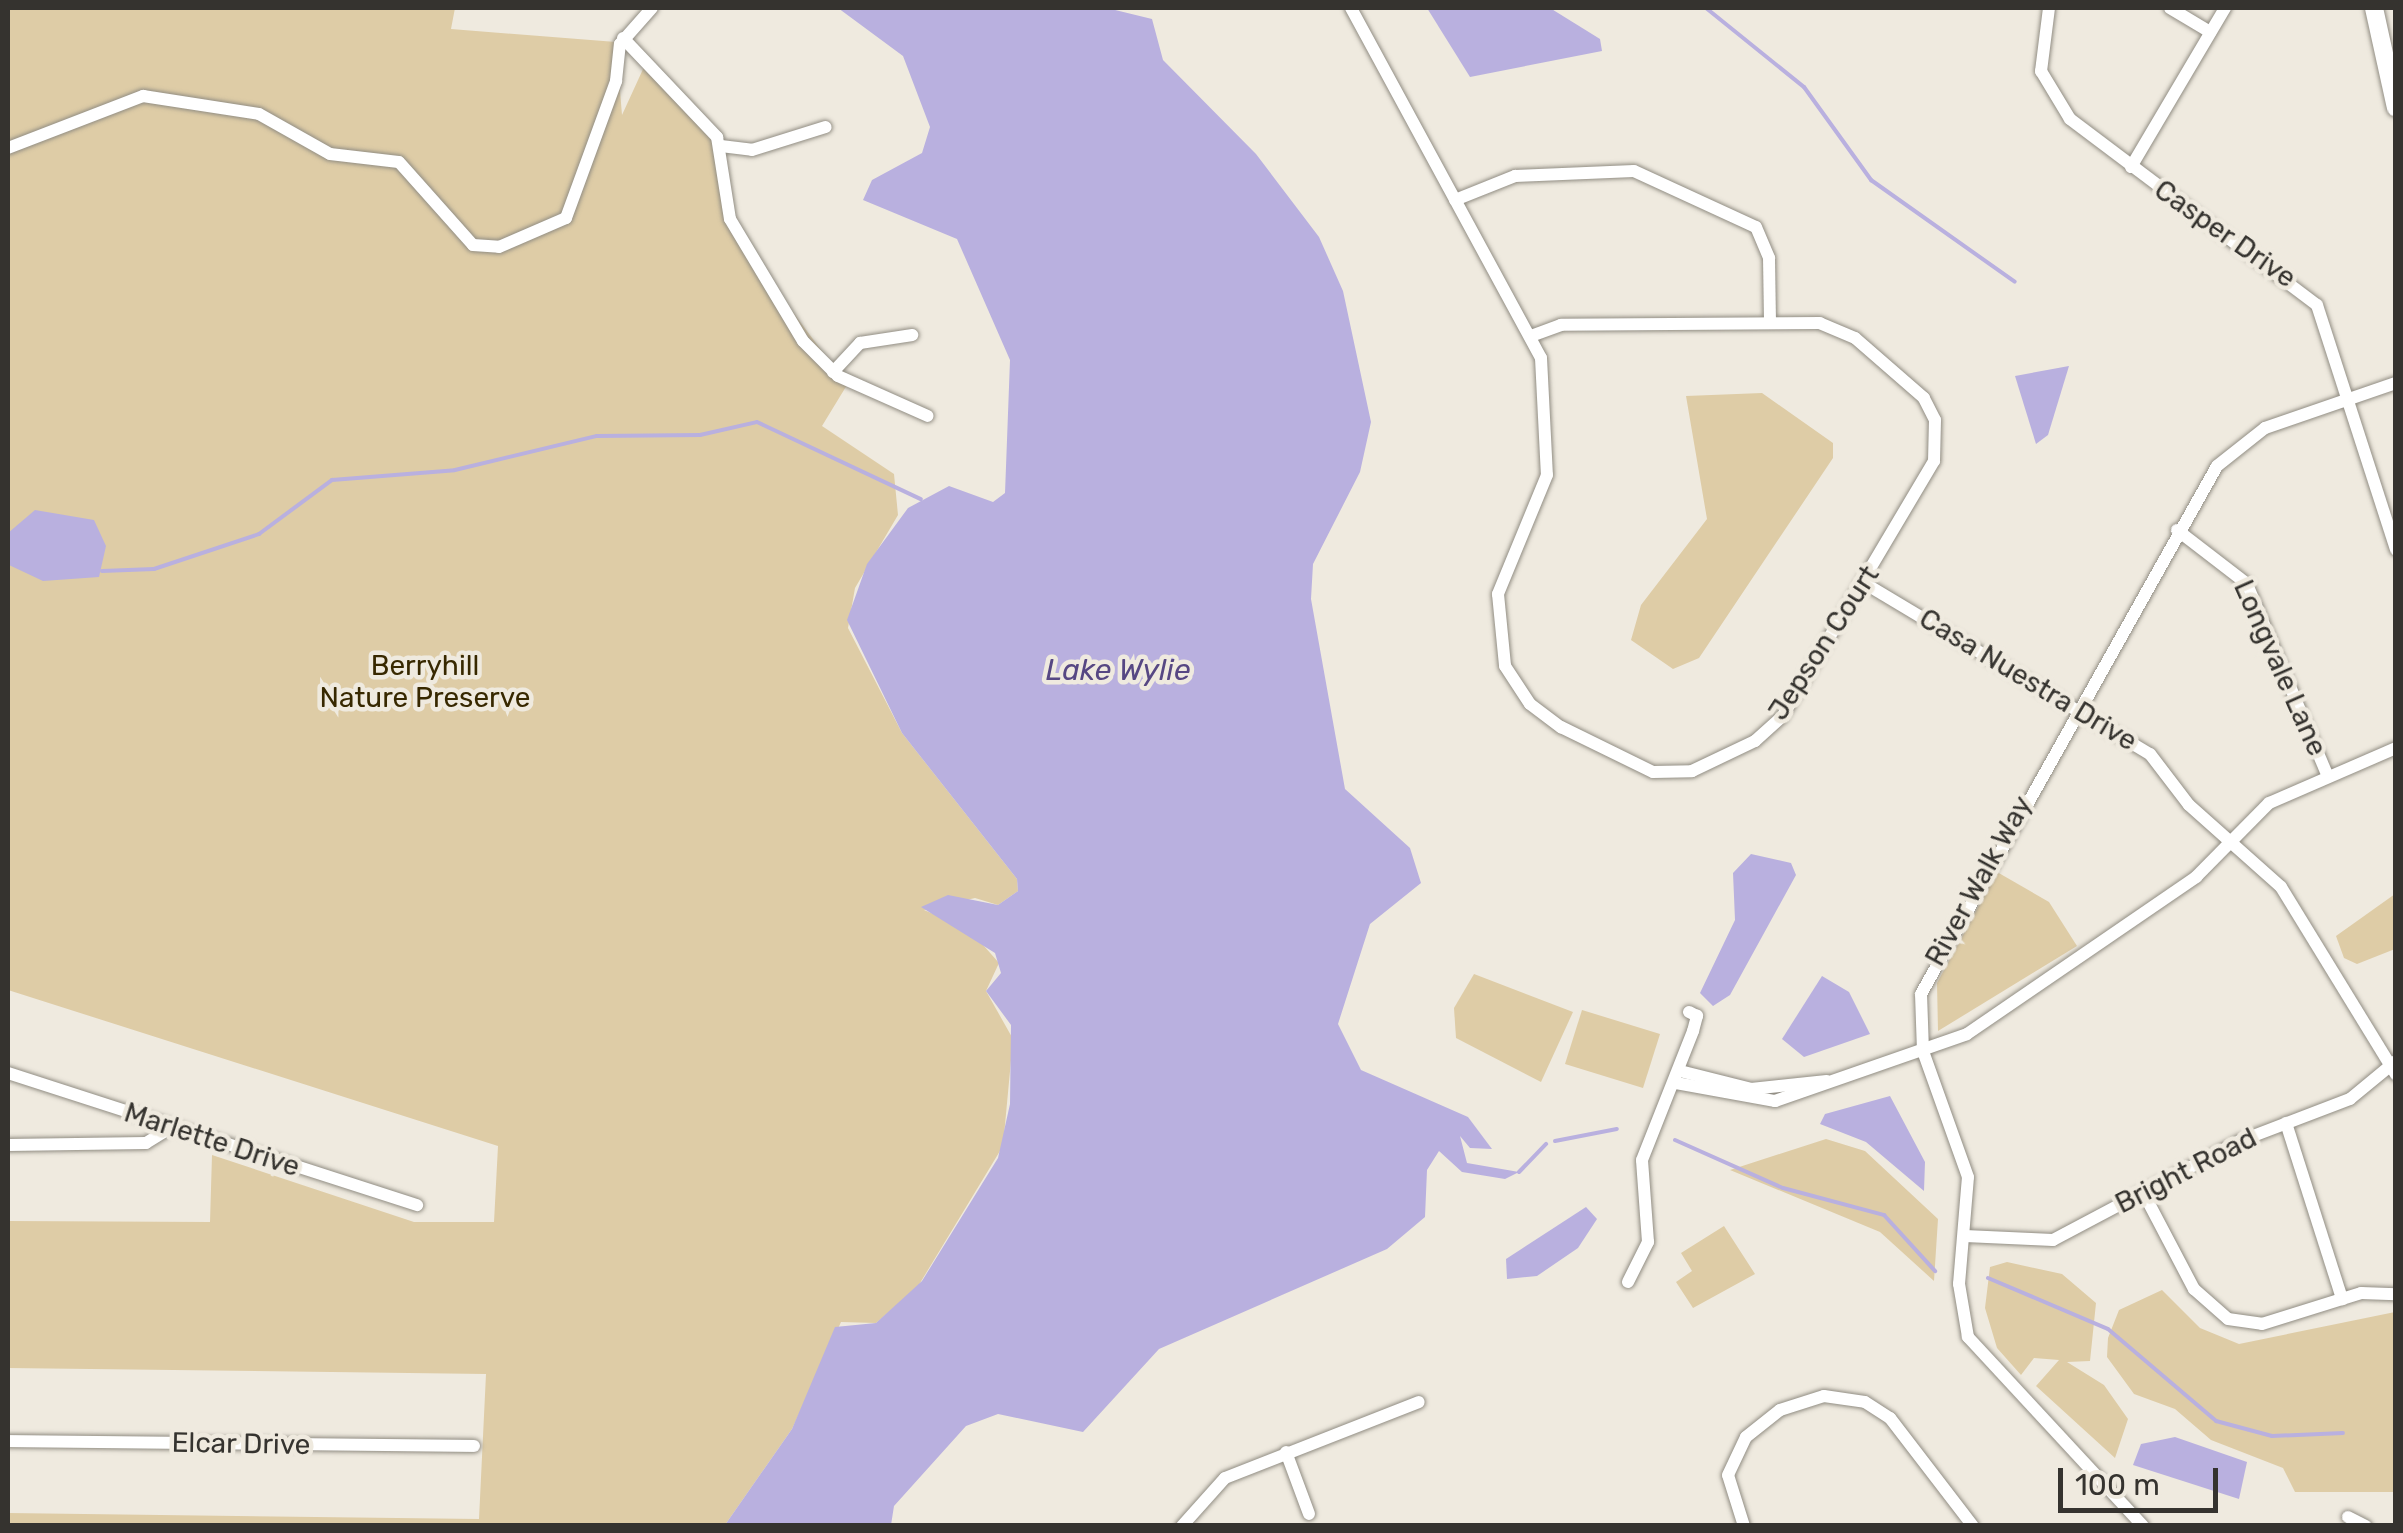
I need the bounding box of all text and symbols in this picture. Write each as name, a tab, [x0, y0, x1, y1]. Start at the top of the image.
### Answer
street label: Casper Drive	[2148, 173, 2302, 295]
street label: Jepson Court	[1762, 559, 1886, 727]
street label: Longvale Lane	[2226, 575, 2334, 761]
street label: Casa Nuestra Drive	[1913, 602, 2143, 758]
park label: Berryhill Nature Preserve	[320, 649, 530, 715]
water label: Lake Wylie	[1046, 652, 1190, 688]
street label: River Walk Way	[1918, 789, 2040, 973]
street label: Marlette Drive	[120, 1096, 304, 1184]
street label: Bright Road	[2110, 1121, 2262, 1221]
street label: Elcar Drive	[171, 1426, 311, 1462]
scale bar	[2063, 1448, 2223, 1510]
text: 100 m	[2075, 1467, 2160, 1503]

